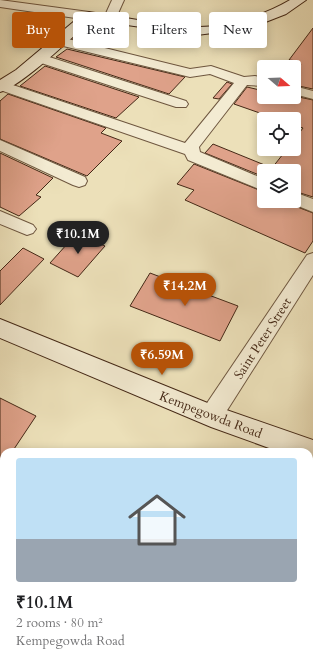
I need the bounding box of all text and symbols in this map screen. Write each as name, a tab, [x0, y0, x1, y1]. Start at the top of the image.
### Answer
chip: Buy	[12, 12, 65, 48]
chip: Rent	[73, 12, 129, 48]
chip: Filters	[137, 12, 201, 48]
chip: New	[209, 12, 267, 48]
north arrow	[257, 60, 301, 104]
map controls	[257, 60, 301, 208]
button: locate	[257, 112, 301, 156]
button: layers	[257, 164, 301, 208]
pin: ₹10.1M	[45, 221, 111, 255]
text: ₹10.1M	[56, 225, 100, 243]
pin: ₹14.2M	[152, 273, 218, 307]
text: ₹14.2M	[163, 277, 207, 295]
street label: Saint Peter Street	[230, 294, 296, 383]
pin: ₹6.59M	[129, 342, 195, 376]
text: ₹6.59M	[140, 346, 184, 364]
street label: Kempegowda Road	[157, 387, 265, 443]
icon: home	[121, 484, 193, 556]
text: ₹10.1M	[16, 591, 73, 614]
text: 2 rooms · 80 m²	[16, 614, 103, 632]
text: Kempegowda Road	[16, 632, 125, 650]

